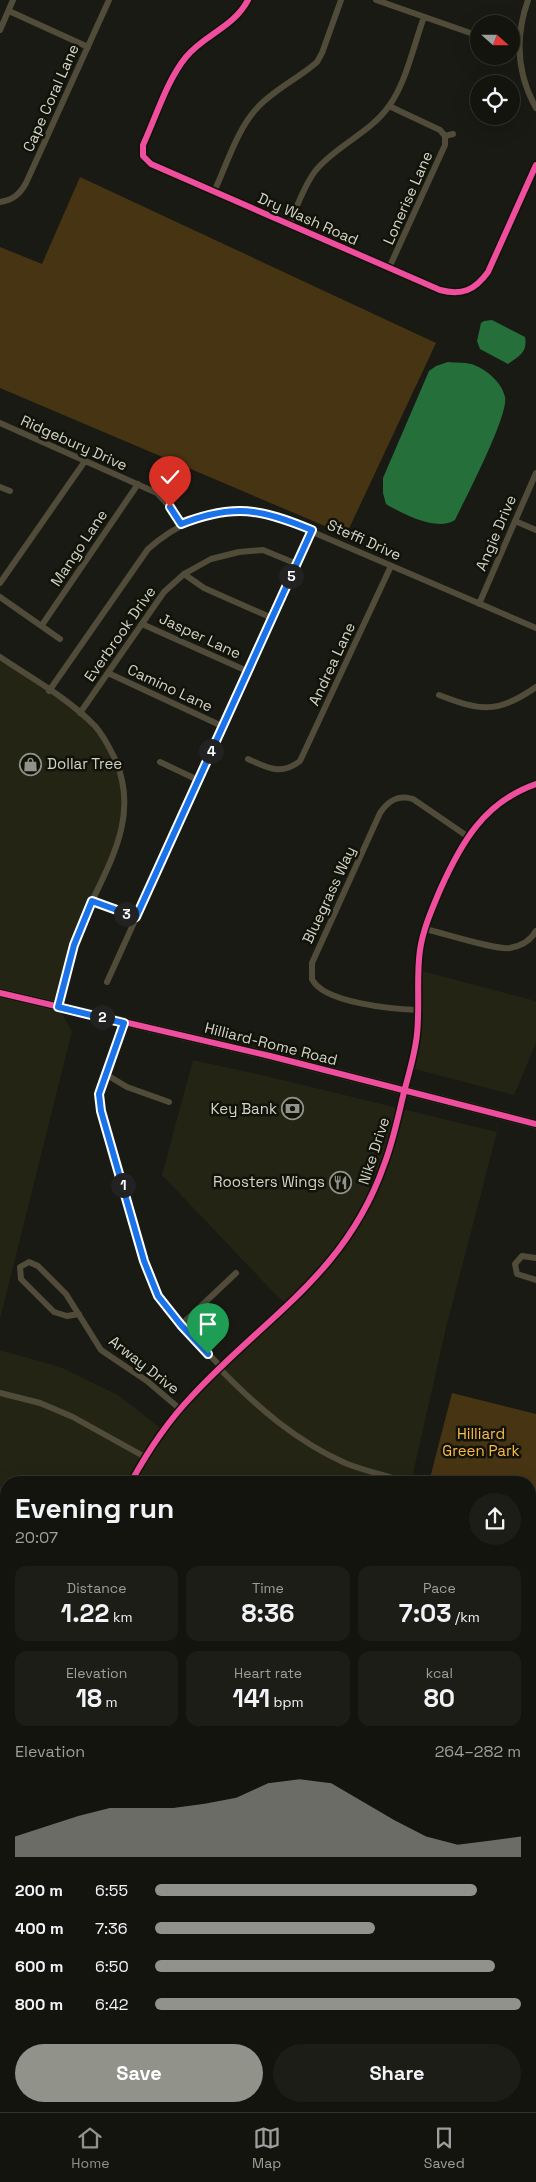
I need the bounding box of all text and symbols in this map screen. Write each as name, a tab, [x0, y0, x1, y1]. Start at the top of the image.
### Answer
north arrow	[470, 15, 520, 65]
map controls	[470, 15, 520, 125]
street label: Cape Coral Lane	[18, 41, 83, 155]
button: locate	[470, 75, 520, 125]
street label: Lonerise Lane	[378, 148, 437, 247]
street label: Dry Wash Road	[255, 188, 361, 249]
street label: Ridgebury Drive	[18, 411, 131, 475]
pin	[149, 456, 191, 507]
icon: check	[156, 463, 184, 491]
street label: Angie Drive	[471, 492, 520, 574]
street label: Mango Lane	[46, 506, 111, 590]
street label: Steffi Drive	[324, 515, 404, 564]
pin: 5	[278, 564, 304, 588]
text: 5	[287, 567, 296, 585]
street label: Everbrook Drive	[80, 582, 160, 685]
street label: Jasper Lane	[156, 608, 244, 663]
street label: Andrea Lane	[304, 619, 359, 709]
street label: Camino Lane	[124, 659, 216, 716]
pin: 4	[198, 738, 224, 764]
text: 4	[207, 742, 216, 760]
shop icon: Dollar Tree	[19, 752, 43, 776]
place label: Dollar Tree	[47, 754, 122, 773]
street label: Bluegrass Way	[298, 843, 359, 947]
pin: 3	[114, 902, 138, 926]
text: 3	[122, 905, 131, 923]
pin: 2	[90, 1004, 114, 1030]
text: 2	[98, 1008, 107, 1026]
street label: Hilliard-Rome Road	[203, 1018, 340, 1069]
bank icon: Key Bank	[281, 1097, 305, 1121]
place label: Key Bank	[210, 1099, 277, 1118]
street label: Nike Drive	[354, 1115, 393, 1187]
restaurant icon: Roosters Wings	[329, 1170, 353, 1194]
pin: 1	[110, 1172, 136, 1198]
place label: Roosters Wings	[213, 1172, 325, 1191]
text: 1	[120, 1176, 127, 1194]
pin	[187, 1303, 229, 1354]
icon: arrive	[194, 1310, 222, 1338]
street label: Arway Drive	[105, 1331, 184, 1398]
park label: Hilliard Green Park	[442, 1424, 520, 1460]
text: Evening run	[15, 1490, 174, 1526]
button: share	[469, 1493, 521, 1545]
text: 20:07	[15, 1527, 58, 1548]
text: Distance	[67, 1579, 126, 1597]
text: Time	[252, 1579, 284, 1597]
text: Pace	[423, 1579, 456, 1597]
text: 1.22	[61, 1597, 109, 1629]
text: 8:36	[241, 1597, 295, 1629]
text: 7:03	[399, 1597, 451, 1629]
text: km	[109, 1608, 132, 1626]
text: /km	[451, 1608, 480, 1626]
text: Elevation	[66, 1664, 127, 1682]
text: Heart rate	[234, 1664, 302, 1682]
text: kcal	[426, 1664, 453, 1682]
text: 18	[76, 1682, 102, 1714]
text: 141	[232, 1682, 270, 1714]
text: 80	[424, 1682, 455, 1714]
text: m	[102, 1693, 118, 1711]
text: bpm	[270, 1693, 304, 1711]
text: Elevation	[15, 1741, 85, 1762]
text: 264–282 m	[435, 1741, 521, 1762]
text: 200 m	[15, 1880, 63, 1901]
text: 6:55	[95, 1880, 128, 1901]
text: 400 m	[15, 1918, 64, 1939]
text: 7:36	[95, 1918, 128, 1939]
text: 600 m	[15, 1956, 63, 1977]
text: 6:50	[95, 1956, 129, 1977]
text: 800 m	[15, 1994, 63, 2015]
text: 6:42	[95, 1994, 129, 2015]
button: Save	[15, 2044, 263, 2102]
button: Share	[273, 2044, 521, 2102]
tab: Home	[71, 2124, 109, 2172]
tab: Map	[252, 2124, 281, 2172]
tab: Saved	[424, 2124, 465, 2172]

